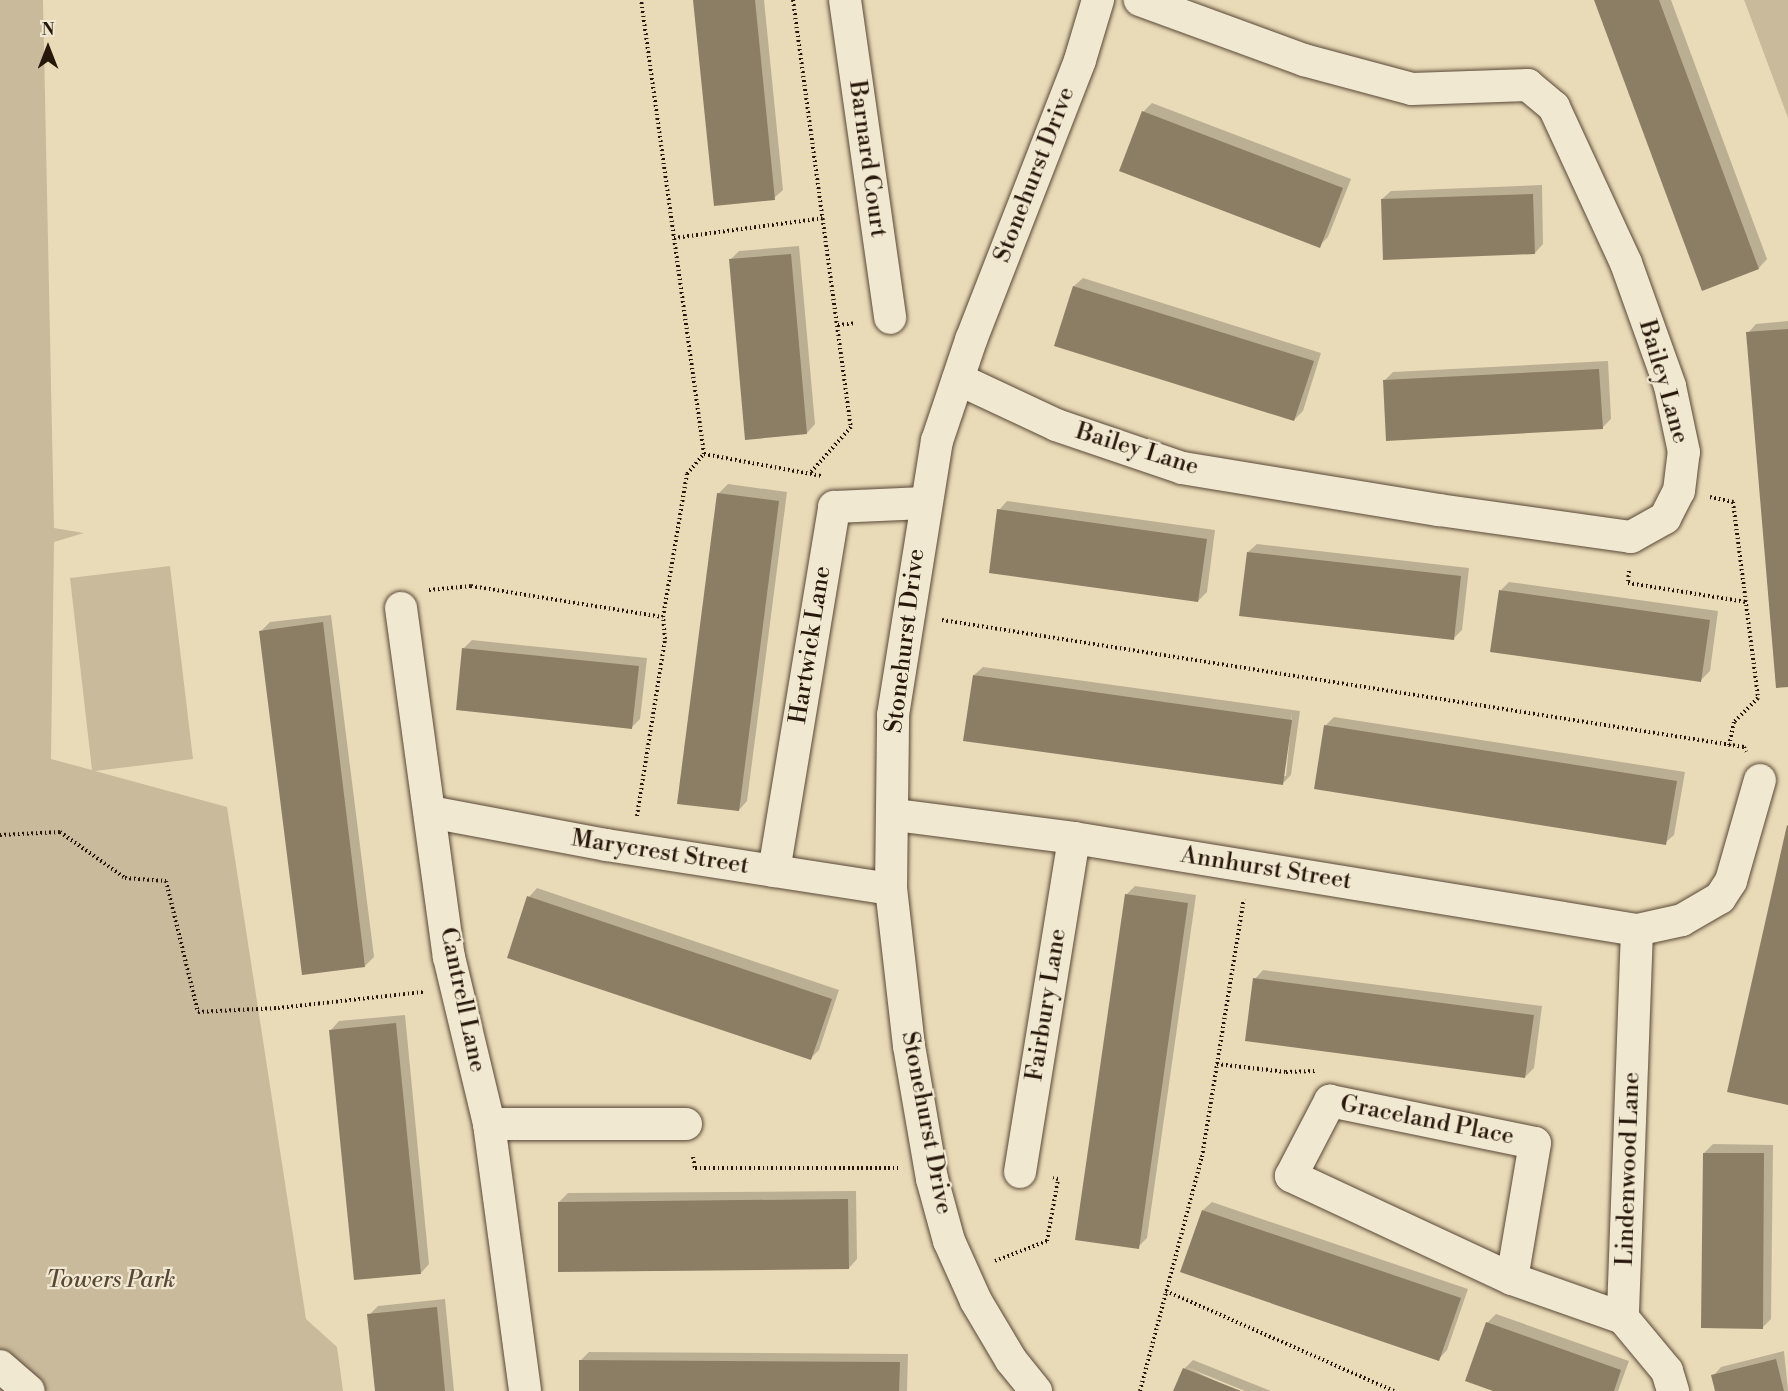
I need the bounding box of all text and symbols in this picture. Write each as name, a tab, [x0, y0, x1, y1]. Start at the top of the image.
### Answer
north arrow	[18, 18, 78, 78]
text: N	[42, 20, 54, 40]
street label: Barnard Court	[842, 79, 892, 239]
street label: Stonehurst Drive	[988, 83, 1082, 267]
street label: Bailey Lane	[1632, 317, 1694, 447]
street label: Bailey Lane	[1072, 418, 1202, 482]
street label: Stonehurst Drive	[880, 547, 932, 735]
street label: Hartwick Lane	[784, 564, 838, 726]
street label: Marycrest Street	[569, 825, 751, 881]
street label: Annhurst Street	[1178, 841, 1354, 897]
street label: Cantrell Lane	[433, 925, 491, 1075]
street label: Fairbury Lane	[1021, 927, 1073, 1083]
street label: Stonehurst Drive	[894, 1029, 958, 1217]
street label: Lindenwood Lane	[1611, 1071, 1647, 1267]
street label: Graceland Place	[1338, 1090, 1516, 1152]
park label: Towers Park	[46, 1267, 176, 1295]

